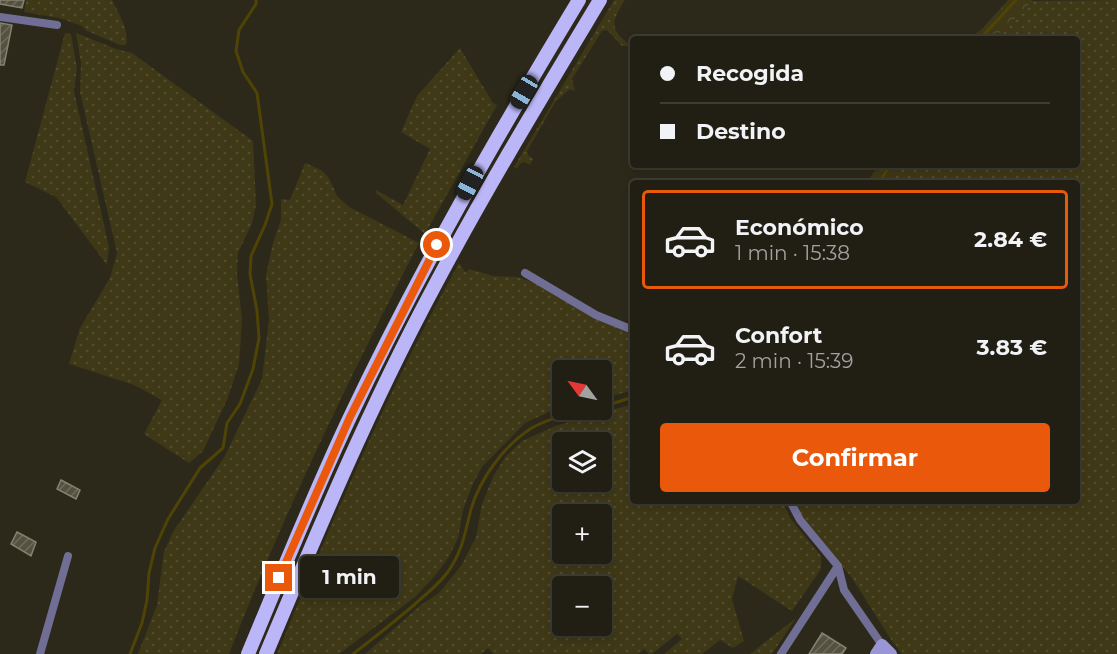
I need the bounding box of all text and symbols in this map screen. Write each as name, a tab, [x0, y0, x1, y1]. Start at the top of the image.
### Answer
text: Recogida	[696, 60, 804, 87]
car	[507, 72, 541, 112]
text: Destino	[696, 118, 786, 145]
car	[454, 163, 486, 203]
icon: car	[663, 213, 717, 267]
text: Económico	[735, 214, 864, 241]
text: 2.84 €	[974, 226, 1047, 253]
route start	[423, 231, 450, 258]
text: 1 min · 15:38	[735, 241, 850, 265]
icon: car	[663, 321, 717, 375]
text: Confort	[735, 322, 822, 349]
text: 3.83 €	[976, 334, 1047, 361]
text: 2 min · 15:39	[735, 349, 853, 373]
north arrow	[552, 360, 612, 420]
map controls	[552, 360, 612, 636]
button: Confirmar	[660, 423, 1050, 492]
button: layers	[552, 432, 612, 492]
button: +	[552, 504, 612, 564]
callout: 1 min	[300, 557, 399, 599]
route end	[265, 564, 292, 591]
text: 1 min	[322, 565, 377, 589]
button: −	[552, 576, 612, 636]

